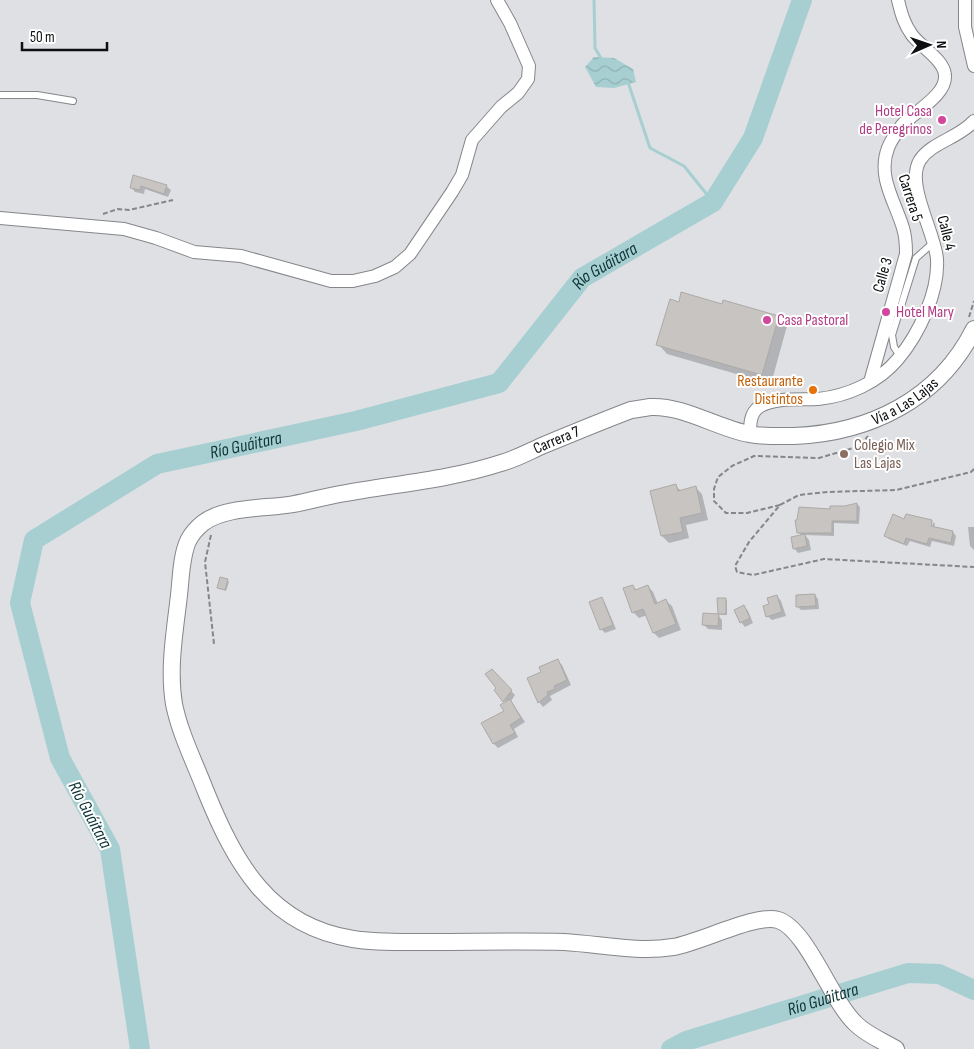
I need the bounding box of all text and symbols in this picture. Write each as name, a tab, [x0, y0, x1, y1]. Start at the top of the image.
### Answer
scale bar	[22, 20, 108, 52]
north arrow	[904, 20, 954, 70]
text: 50 m	[30, 28, 55, 47]
text: N	[933, 41, 950, 49]
place label: Hotel Casa de Peregrinos	[859, 102, 932, 139]
marker: Hotel Casa de Peregrinos	[936, 114, 948, 126]
street label: Carrera 5	[893, 172, 927, 224]
street label: Calle 4	[933, 214, 960, 253]
water label: Río Guáitara	[567, 238, 641, 293]
street label: Calle 3	[869, 255, 897, 295]
place label: Hotel Mary	[896, 303, 954, 322]
marker: Hotel Mary	[880, 306, 892, 318]
place label: Casa Pastoral	[777, 311, 848, 330]
marker: Casa Pastoral	[761, 314, 773, 326]
place label: Restaurante Distintos	[737, 372, 803, 409]
street label: Vía a Las Lajas	[869, 374, 942, 429]
marker: Restaurante Distintos	[807, 384, 819, 396]
street label: Carrera 7	[530, 422, 583, 458]
water label: Río Guáitara	[208, 427, 284, 463]
place label: Colegio Mix Las Lajas	[854, 436, 915, 473]
marker: Colegio Mix Las Lajas	[838, 448, 850, 460]
water label: Río Guáitara	[64, 778, 117, 853]
water label: Río Guáitara	[785, 978, 861, 1020]

